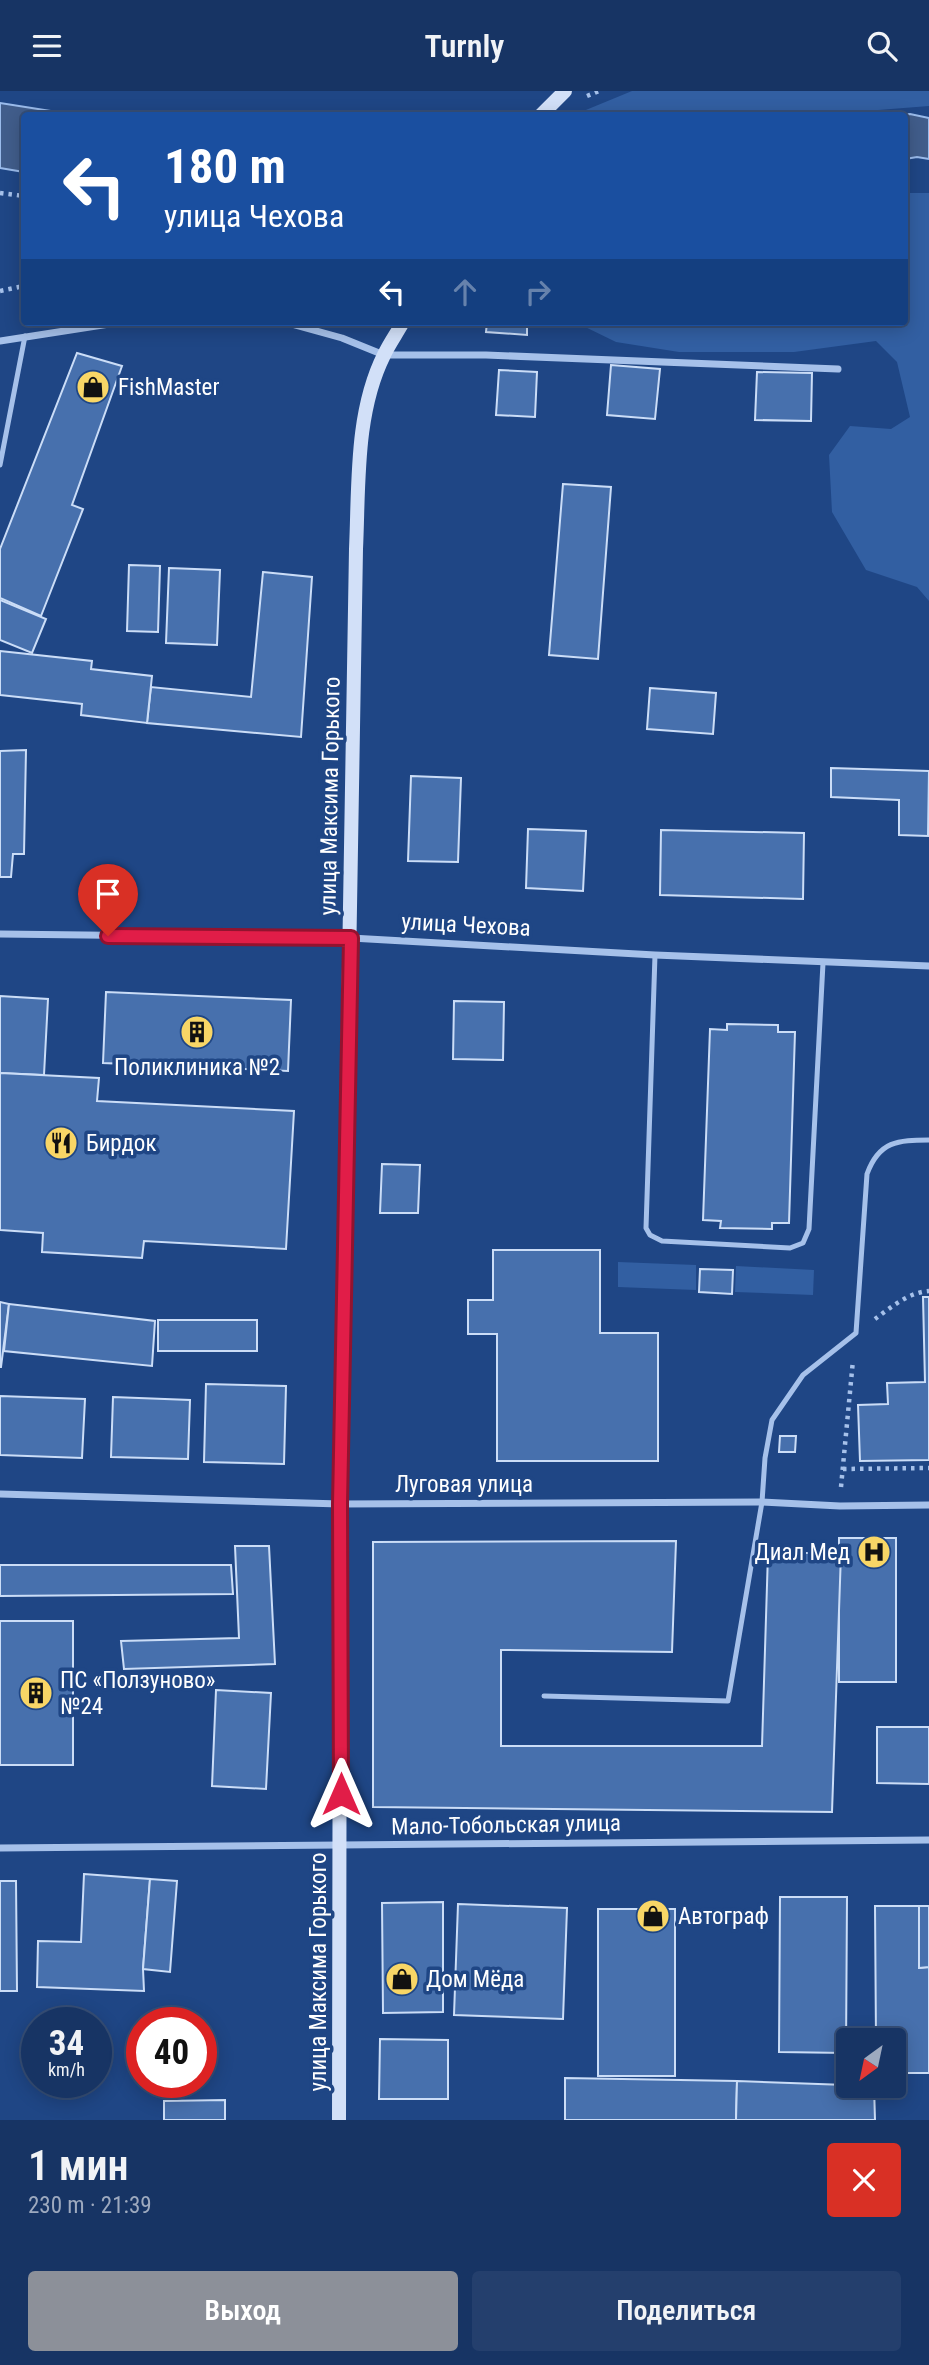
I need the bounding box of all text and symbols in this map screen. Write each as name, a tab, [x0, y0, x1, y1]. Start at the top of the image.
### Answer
icon: menu	[28, 27, 66, 65]
text: Turnly	[425, 27, 504, 65]
icon: search	[863, 27, 901, 65]
text: 180 m	[164, 138, 286, 195]
icon: left	[49, 140, 140, 231]
text: улица Чехова	[164, 197, 344, 235]
icon: left	[373, 273, 411, 311]
icon: ahead	[446, 273, 484, 311]
icon: right	[519, 273, 557, 311]
shop icon: FishMaster	[74, 368, 112, 406]
place label: FishMaster	[118, 374, 219, 401]
street label: улица Максима Горького	[314, 676, 346, 916]
pin	[78, 864, 138, 936]
icon: arrive	[89, 875, 127, 913]
street label: улица Чехова	[401, 908, 531, 942]
building icon: Поликлиника №2	[178, 1013, 216, 1051]
place label: Поликлиника №2	[114, 1054, 280, 1081]
restaurant icon: Бирдок	[42, 1124, 80, 1162]
place label: Бирдок	[86, 1130, 156, 1157]
street label: Луговая улица	[395, 1471, 533, 1498]
hospital icon: Диал Мед	[855, 1533, 893, 1571]
place label: Диал Мед	[755, 1539, 850, 1566]
place label: ПС «Ползуново» №24	[60, 1667, 215, 1720]
building icon: ПС «Ползуново» №24	[17, 1674, 55, 1712]
position arrow	[304, 1757, 378, 1831]
street label: Мало-Тобольская улица	[391, 1809, 621, 1841]
street label: улица Максима Горького	[305, 1853, 332, 2091]
shop icon: Автограф	[634, 1897, 672, 1935]
place label: Автограф	[678, 1903, 769, 1930]
shop icon: Дом Мёда	[383, 1960, 421, 1998]
place label: Дом Мёда	[426, 1966, 524, 1993]
speed limit sign: 40	[126, 2007, 217, 2098]
text: 34	[49, 2023, 84, 2064]
north arrow	[836, 2028, 906, 2098]
map controls	[836, 2028, 906, 2098]
text: km/h	[48, 2059, 85, 2080]
text: 1 мин	[28, 2141, 129, 2190]
button: close	[827, 2143, 901, 2217]
text: 230 m · 21:39	[28, 2192, 152, 2219]
button: Выход	[28, 2271, 458, 2351]
button: Поделиться	[472, 2271, 901, 2351]

